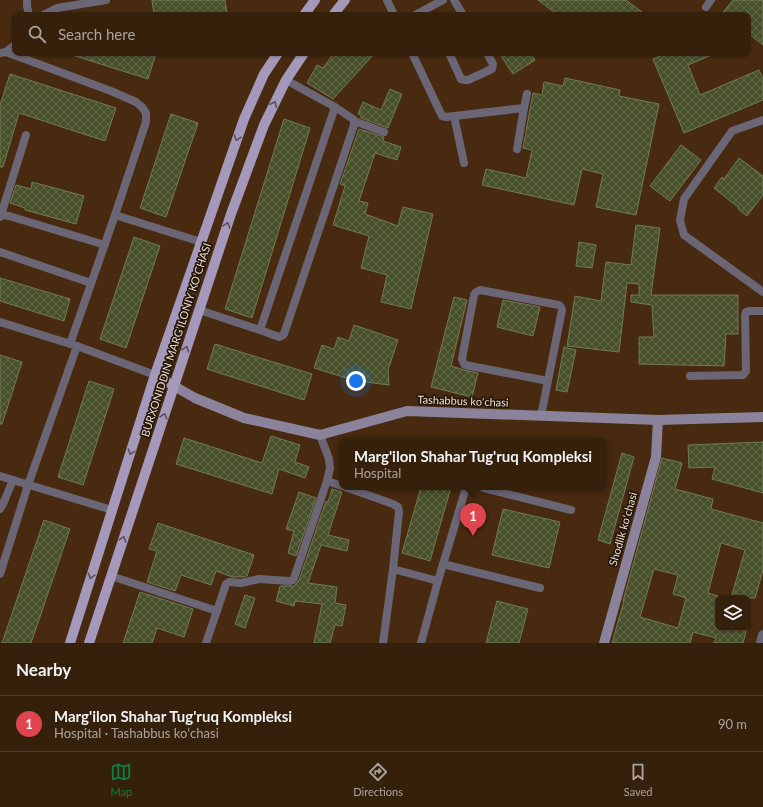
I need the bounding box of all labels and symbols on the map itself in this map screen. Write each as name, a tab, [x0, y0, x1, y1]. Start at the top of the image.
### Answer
one-way arrow	[269, 101, 277, 108]
one-way arrow	[233, 135, 241, 142]
one-way arrow	[223, 222, 231, 229]
street label: BURXONIDDIN MARG’ILONIY KO’CHASI	[138, 241, 213, 438]
one-way arrow	[181, 345, 190, 352]
your location	[346, 371, 366, 391]
street label: Tashabbus koʻchasi	[417, 392, 509, 409]
one-way arrow	[159, 413, 168, 420]
one-way arrow	[127, 448, 136, 455]
street label: Shodlik koʻchasi	[606, 490, 639, 567]
pin: 1	[460, 503, 486, 536]
one-way arrow	[118, 536, 127, 543]
one-way arrow	[87, 572, 96, 579]

